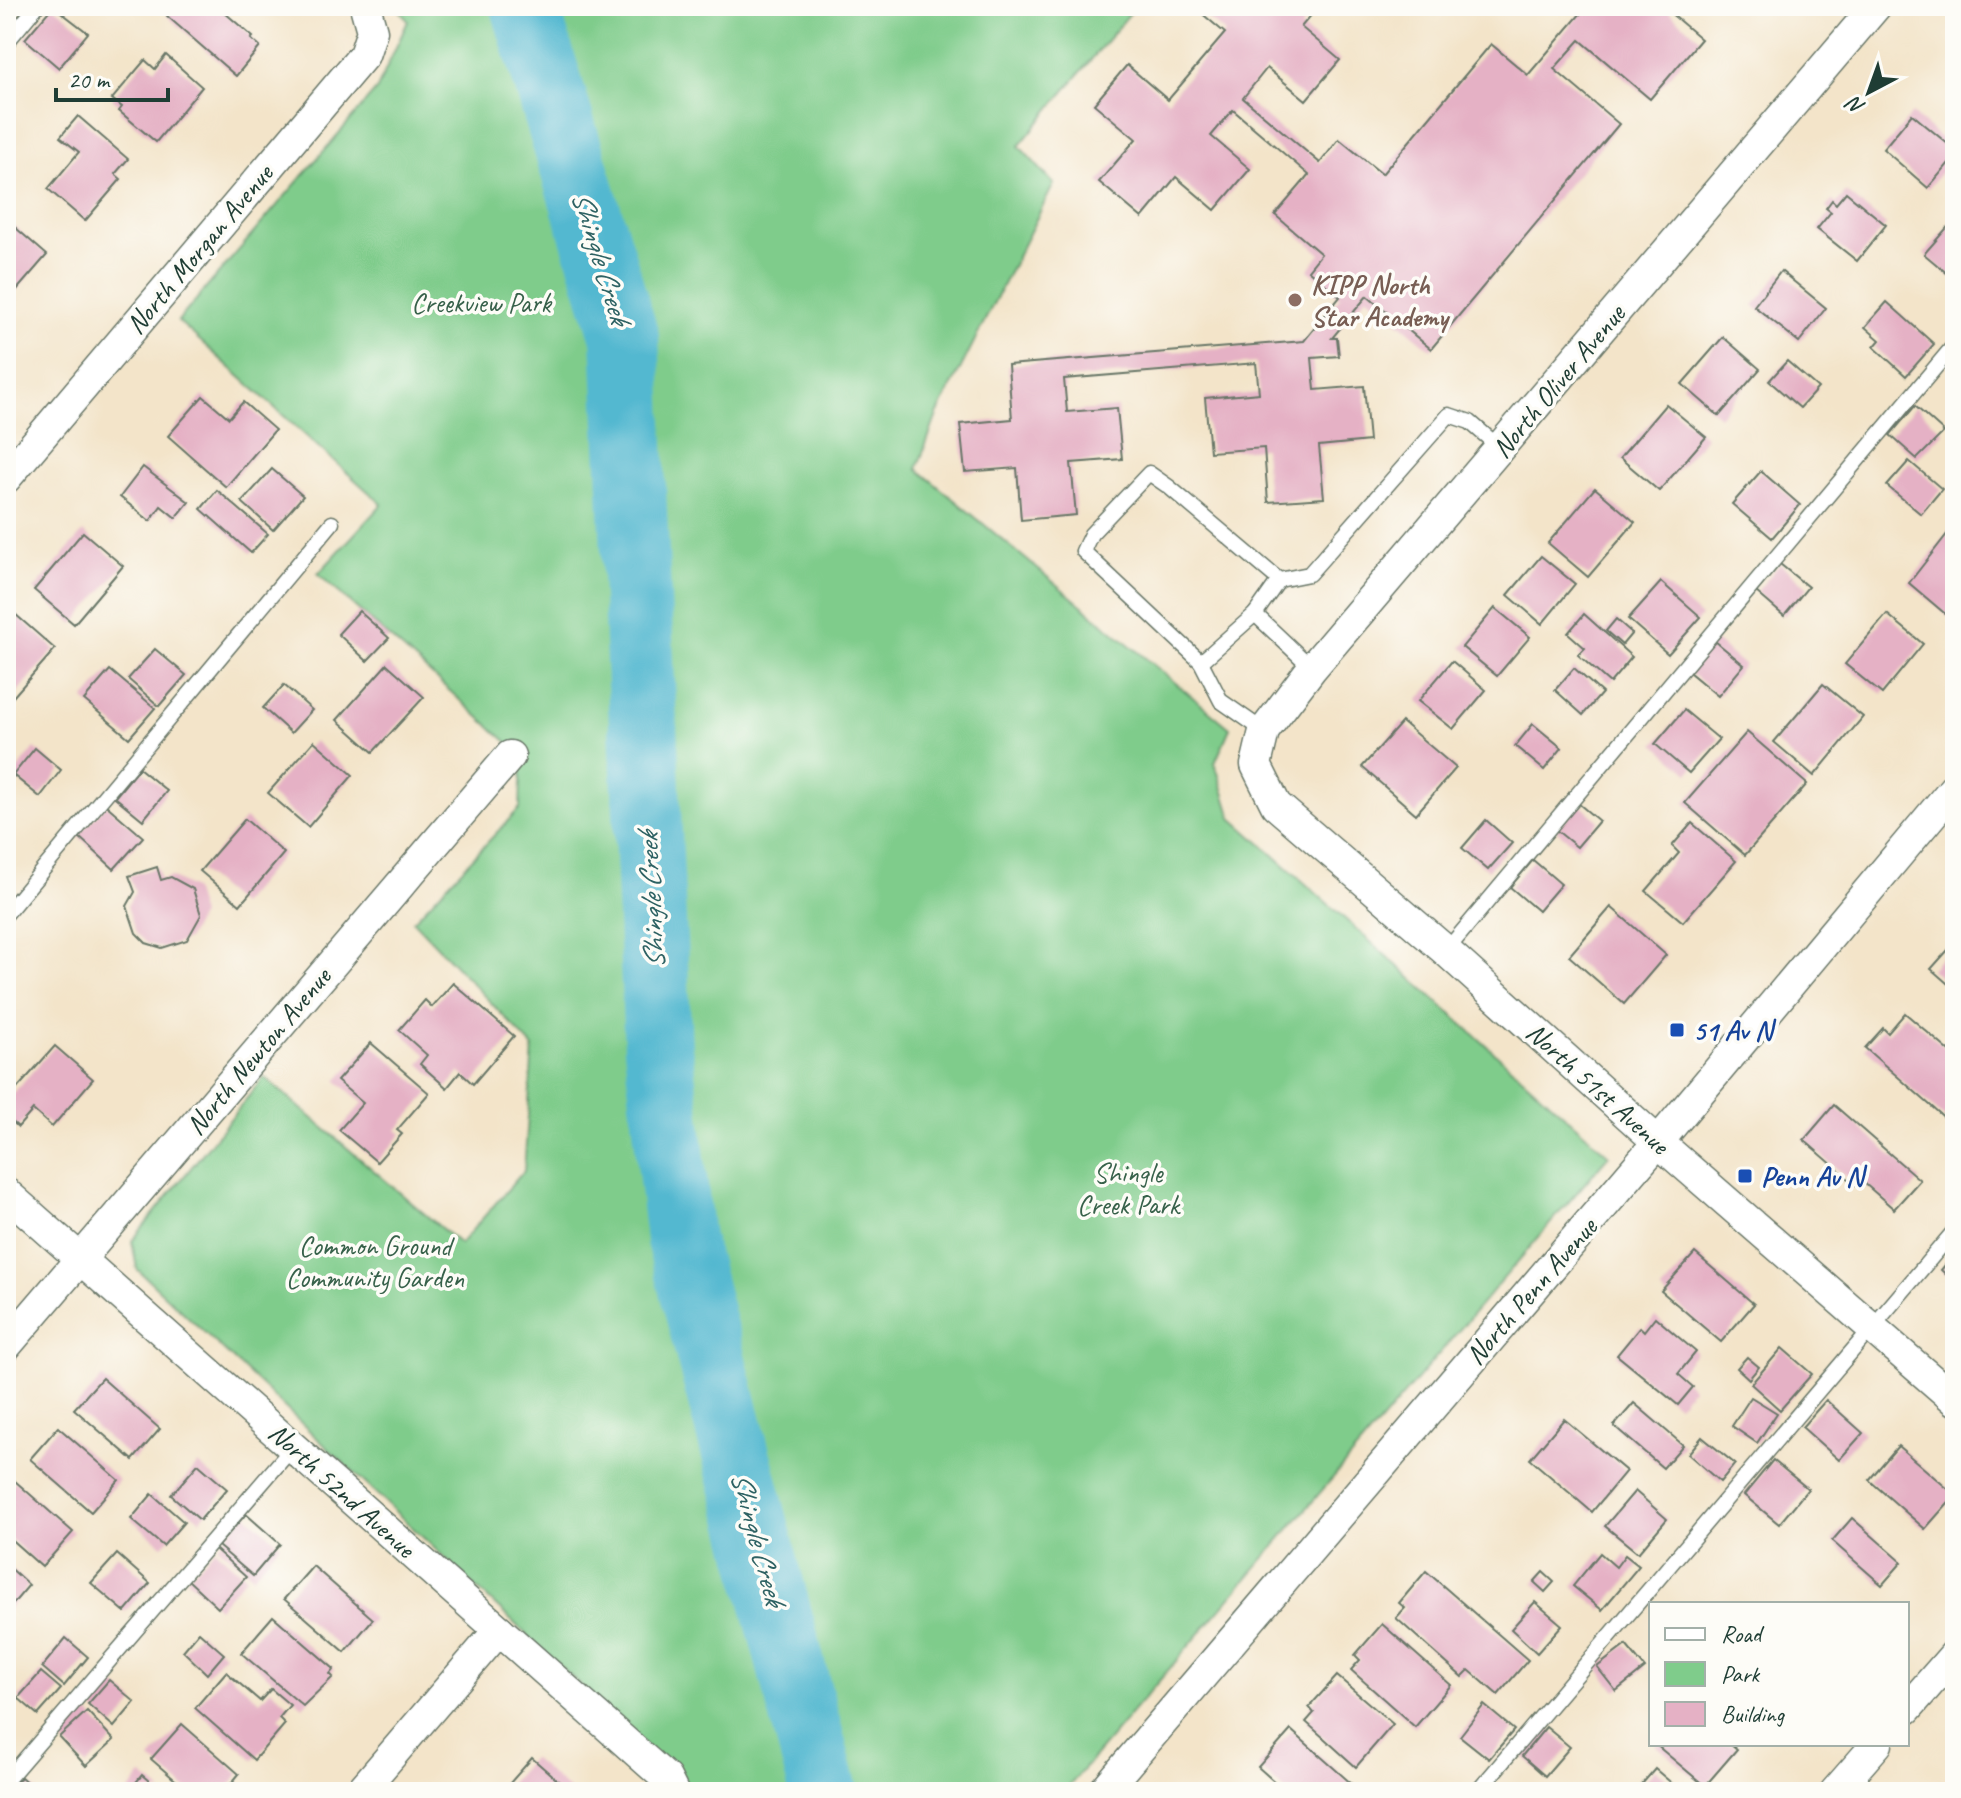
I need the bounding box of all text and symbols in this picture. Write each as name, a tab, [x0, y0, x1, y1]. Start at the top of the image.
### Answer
scale bar	[56, 52, 168, 102]
north arrow	[1829, 52, 1909, 132]
text: 20 m	[68, 65, 111, 95]
text: N	[1840, 89, 1871, 121]
street label: North Morgan Avenue	[118, 156, 281, 341]
water label: Shingle Creek	[563, 186, 641, 334]
place label: KIPP North Star Academy	[1311, 267, 1451, 334]
park label: Creekview Park	[411, 285, 553, 320]
marker: KIPP North Star Academy	[1286, 291, 1304, 309]
street label: North Oliver Avenue	[1484, 296, 1634, 465]
water label: Shingle Creek	[628, 826, 674, 970]
street label: North Newton Avenue	[178, 959, 339, 1142]
place label: 51 Av N	[1693, 1013, 1777, 1048]
street label: North 51st Avenue	[1519, 1015, 1678, 1163]
marker: 51 Av N	[1668, 1021, 1686, 1039]
park label: Shingle Creek Park	[1077, 1155, 1182, 1222]
place label: Penn Av N	[1761, 1159, 1868, 1194]
marker: Penn Av N	[1736, 1167, 1754, 1185]
street label: North Penn Avenue	[1458, 1209, 1606, 1372]
park label: Common Ground Community Garden	[286, 1228, 465, 1295]
street label: North 52nd Avenue	[261, 1415, 424, 1566]
water label: Shingle Creek	[722, 1467, 796, 1615]
legend	[1649, 1602, 1909, 1746]
text: Road	[1721, 1619, 1765, 1649]
text: Park	[1721, 1659, 1761, 1689]
text: Building	[1721, 1699, 1786, 1729]

